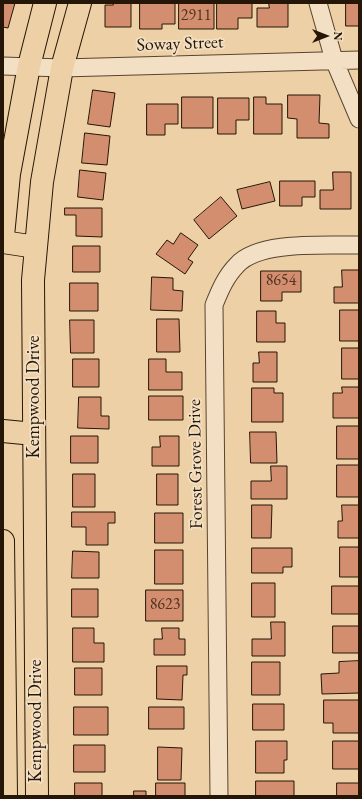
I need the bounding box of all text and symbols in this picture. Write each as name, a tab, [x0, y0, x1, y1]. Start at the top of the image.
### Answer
house number: 2911	[181, 6, 211, 26]
north arrow	[306, 16, 346, 56]
street label: Soway Street	[136, 32, 224, 56]
text: N	[331, 32, 345, 40]
house number: 8654	[266, 271, 296, 291]
street label: Kempwood Drive	[23, 335, 45, 459]
street label: Forest Grove Drive	[184, 399, 208, 529]
house number: 8623	[150, 595, 180, 615]
street label: Kempwood Drive	[25, 659, 47, 783]

